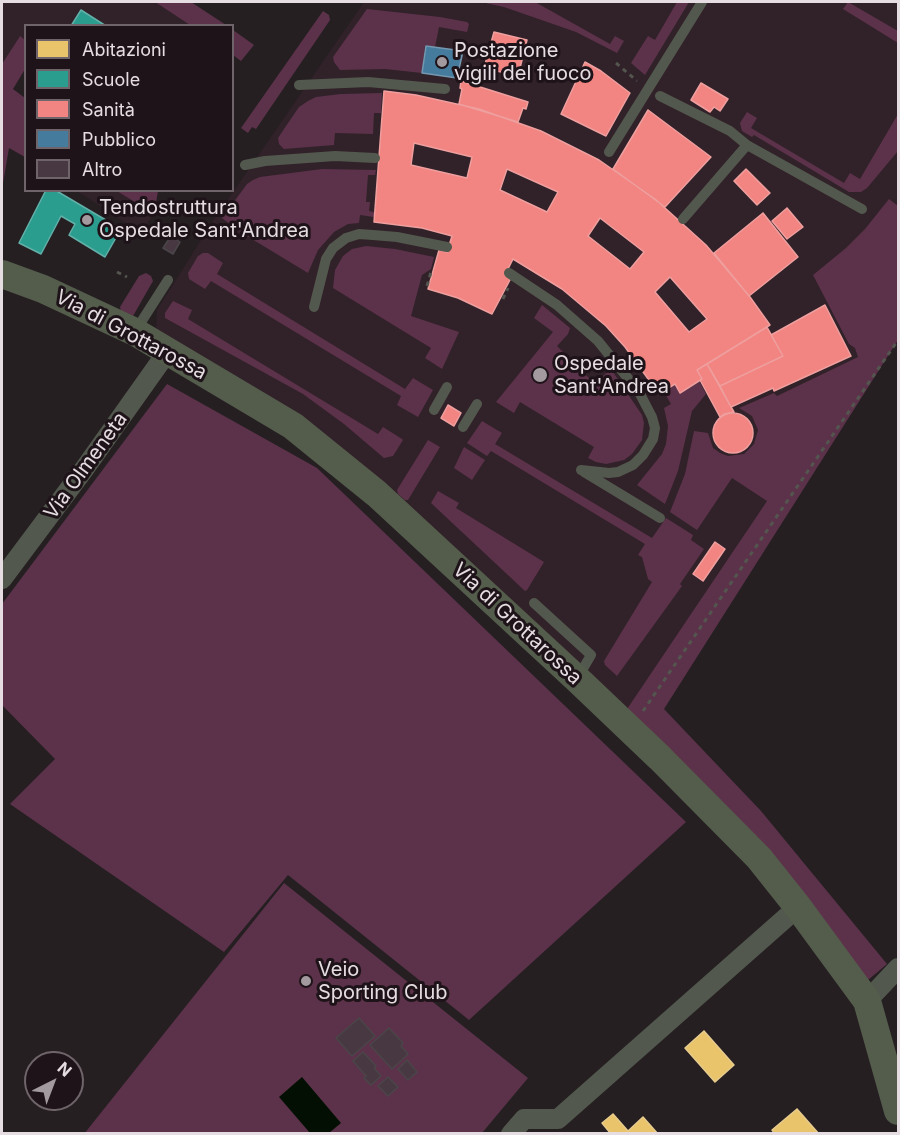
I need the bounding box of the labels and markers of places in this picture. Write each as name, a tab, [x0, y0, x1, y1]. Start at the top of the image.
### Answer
place label: Postazione vigili del fuoco	[454, 39, 592, 86]
marker: Postazione vigili del fuoco	[435, 55, 449, 69]
place label: Tendostruttura Ospedale Sant'Andrea	[99, 196, 309, 243]
marker: Tendostruttura Ospedale Sant'Andrea	[80, 213, 94, 227]
place label: Ospedale Sant'Andrea	[554, 352, 669, 399]
marker: Ospedale Sant'Andrea	[531, 366, 549, 384]
place label: Veio Sporting Club	[318, 958, 448, 1005]
marker: Veio Sporting Club	[299, 974, 313, 988]

